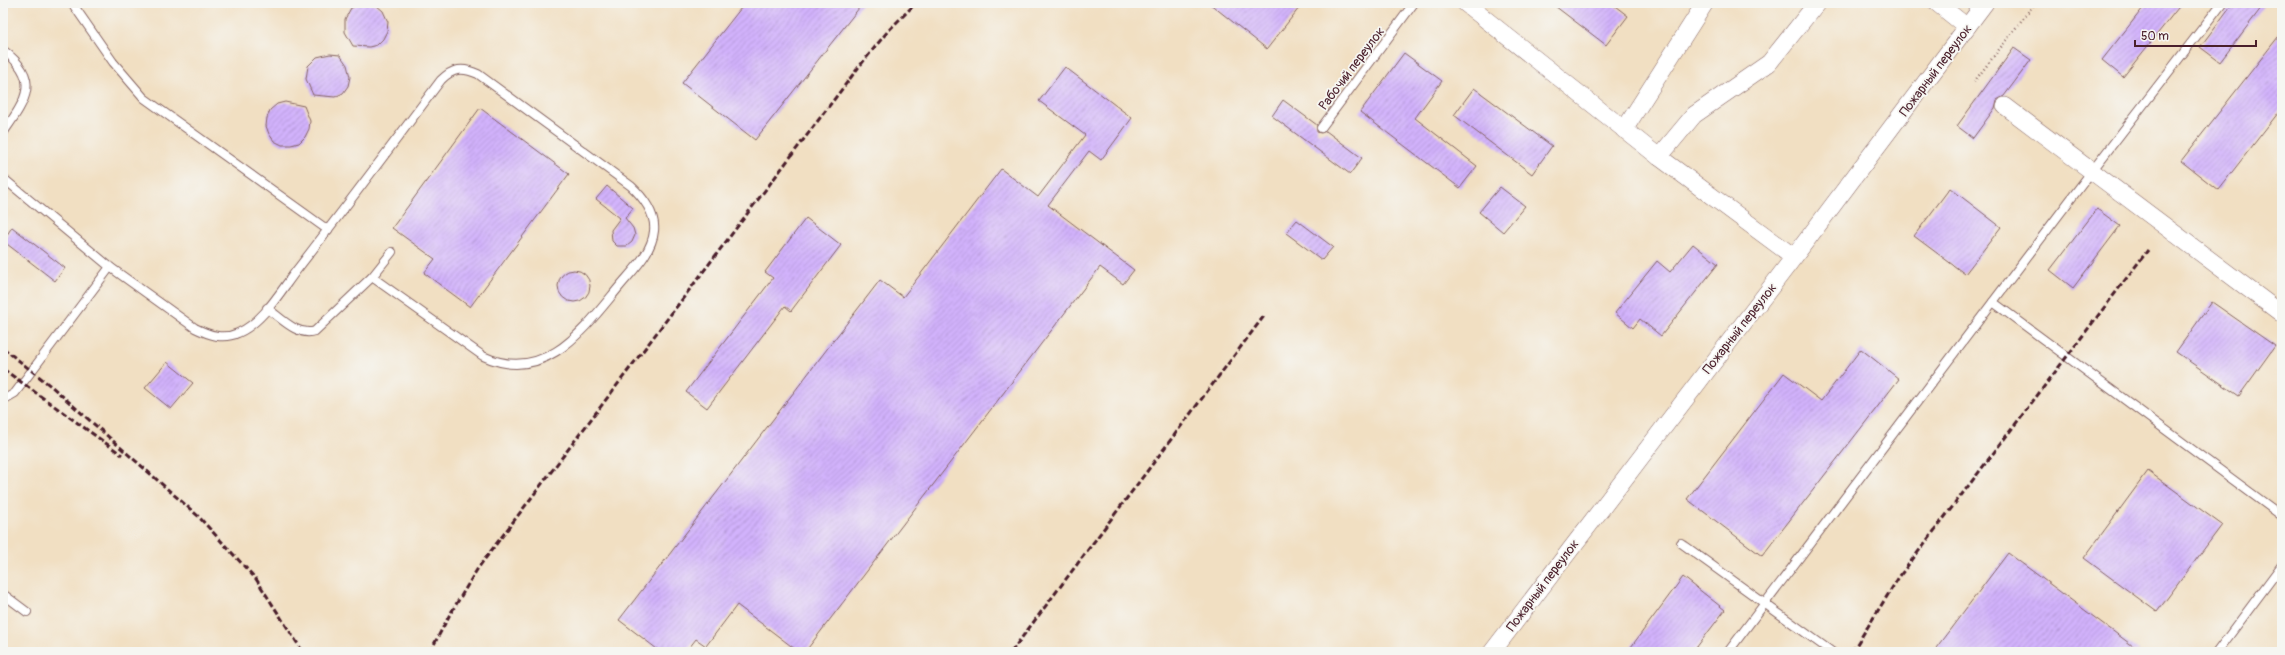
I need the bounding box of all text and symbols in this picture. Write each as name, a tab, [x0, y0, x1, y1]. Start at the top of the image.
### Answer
street label: Пожарный переулок	[1896, 21, 1976, 120]
scale bar	[2135, 22, 2256, 48]
street label: Рабочий переулок	[1315, 24, 1388, 113]
text: 50 m	[2141, 29, 2169, 44]
street label: Пожарный переулок	[1699, 280, 1780, 377]
street label: Пожарный переулок	[1503, 536, 1583, 635]

